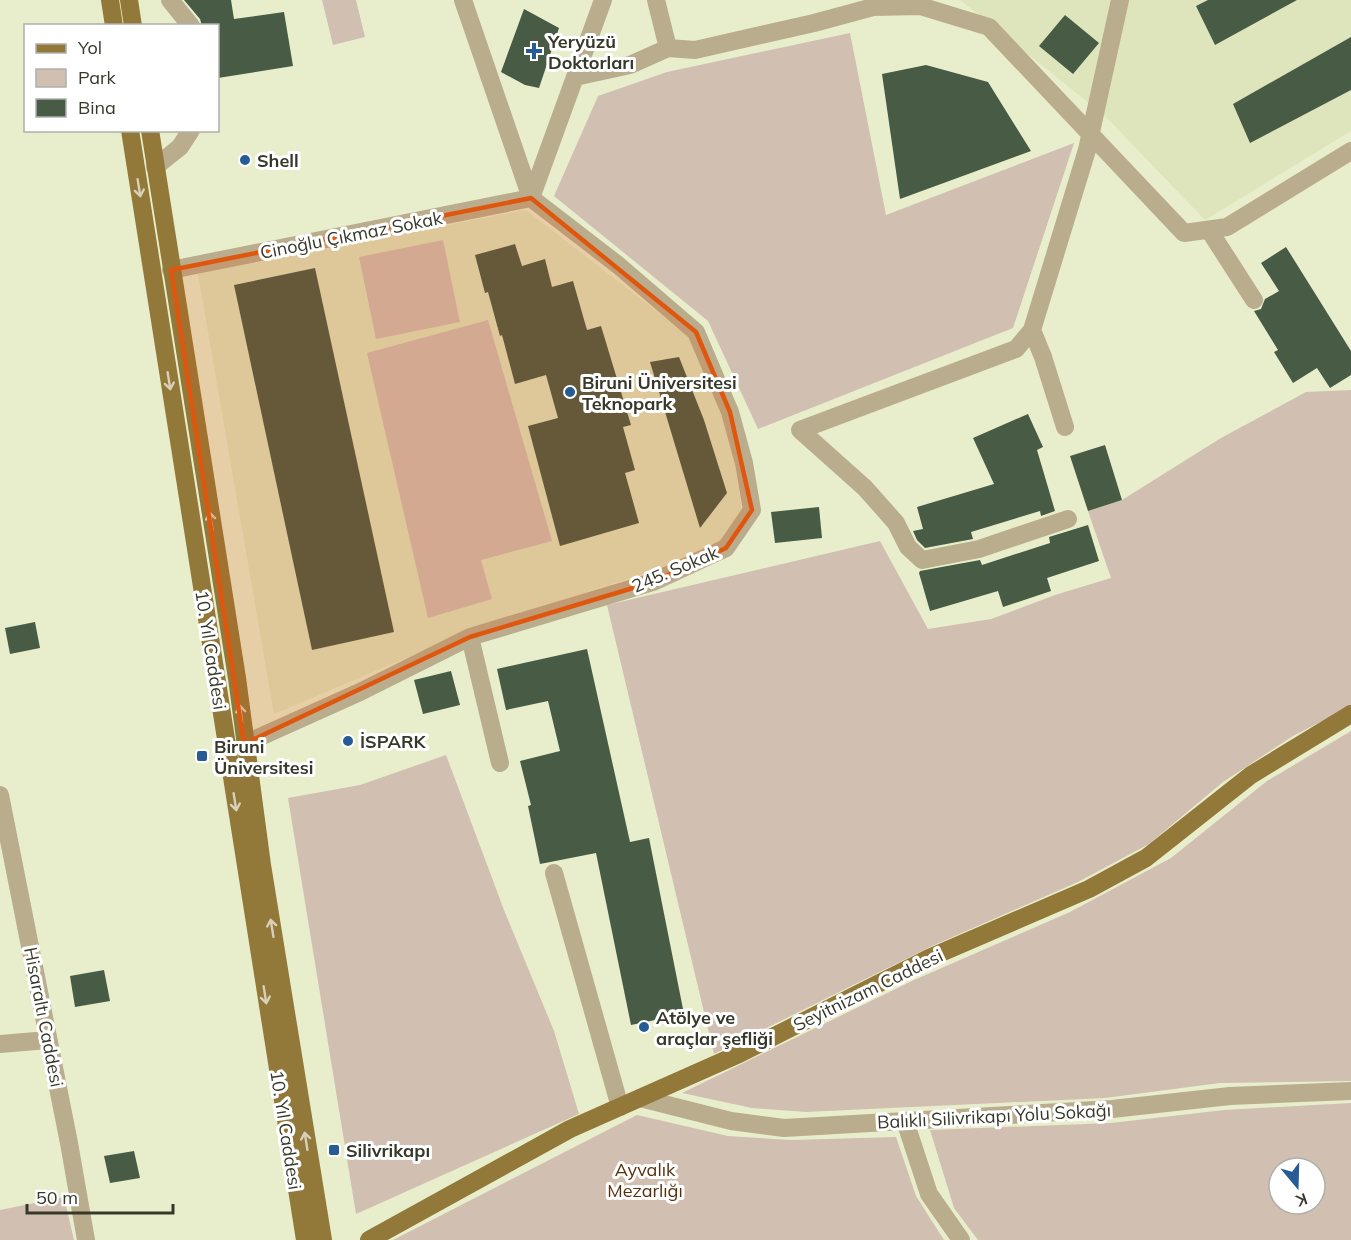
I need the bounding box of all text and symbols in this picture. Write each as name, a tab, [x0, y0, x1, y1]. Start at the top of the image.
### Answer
legend	[24, 24, 219, 132]
place label: Yeryüzü Doktorları	[547, 30, 634, 74]
text: Yol	[77, 36, 102, 59]
marker: Yeryüzü Doktorları	[525, 42, 543, 60]
text: Park	[78, 66, 117, 89]
text: Bina	[78, 96, 116, 119]
place label: Shell	[257, 149, 299, 172]
marker: Shell	[238, 153, 252, 167]
one-way arrow	[134, 178, 145, 198]
street label: Cinoğlu Çıkmaz Sokak	[258, 206, 445, 264]
one-way arrow	[164, 371, 175, 390]
place label: Biruni Üniversitesi Teknopark	[582, 371, 737, 415]
marker: Biruni Üniversitesi Teknopark	[563, 385, 577, 399]
one-way arrow	[206, 512, 217, 532]
street label: 245. Sokak	[628, 540, 722, 598]
street label: 10. Yıl Caddesi	[190, 589, 232, 711]
one-way arrow	[235, 704, 246, 724]
place label: İSPARK	[360, 730, 427, 753]
marker: İSPARK	[341, 734, 355, 748]
place label: Biruni Üniversitesi	[214, 735, 313, 779]
marker: Biruni Üniversitesi	[195, 749, 209, 763]
one-way arrow	[229, 792, 240, 811]
one-way arrow	[267, 918, 278, 938]
street label: Seyitnizam Caddesi	[789, 944, 947, 1036]
street label: Hisaraltı Caddesi	[19, 945, 69, 1089]
one-way arrow	[259, 984, 270, 1004]
place label: Atölye ve araçlar şefliği	[656, 1006, 773, 1050]
marker: Atölye ve araçlar şefliği	[637, 1020, 651, 1034]
street label: 10. Yıl Caddesi	[265, 1069, 307, 1191]
street label: Balıklı Silivrikapı Yolu Sokağı	[876, 1098, 1112, 1134]
one-way arrow	[300, 1132, 311, 1151]
place label: Silivrikapı	[346, 1139, 430, 1162]
marker: Silivrikapı	[327, 1143, 341, 1157]
north arrow	[1267, 1156, 1327, 1216]
park label: Ayvalık Mezarlığı	[607, 1158, 683, 1202]
scale bar	[27, 1177, 172, 1215]
text: 50 m	[36, 1186, 78, 1209]
text: K	[1292, 1189, 1310, 1212]

